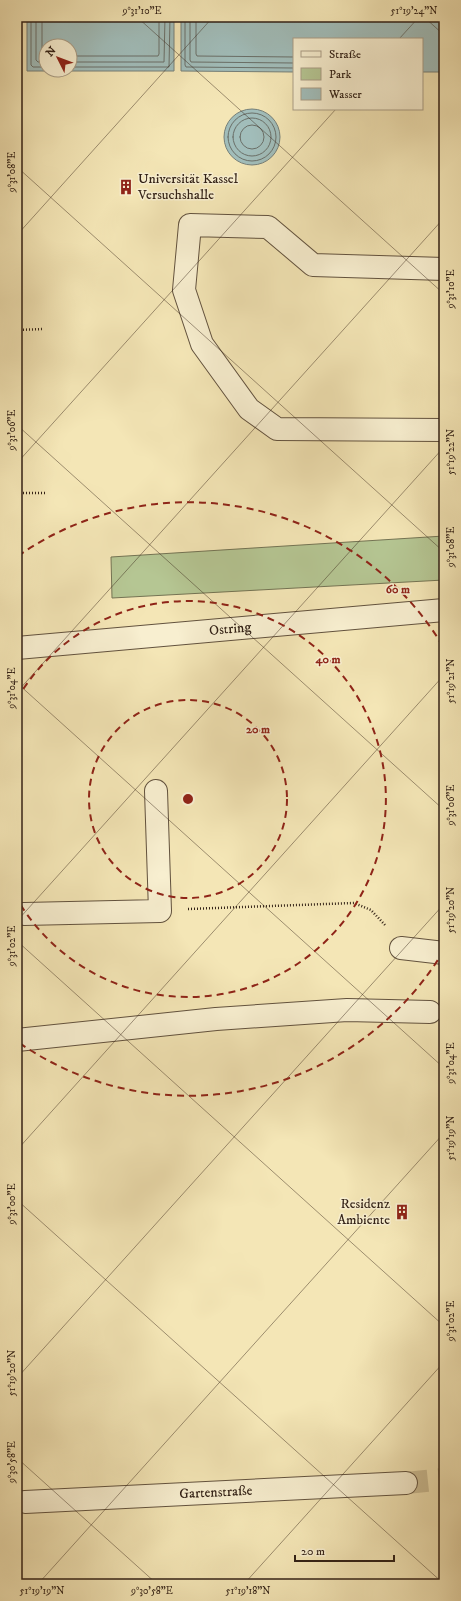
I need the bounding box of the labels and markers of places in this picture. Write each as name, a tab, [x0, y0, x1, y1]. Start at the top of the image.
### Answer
place label: Universität Kassel Versuchshalle	[137, 170, 239, 204]
building icon: Universität Kassel Versuchshalle	[117, 178, 135, 196]
centre of rings	[181, 792, 195, 806]
place label: Residenz Ambiente	[337, 1195, 390, 1229]
building icon: Residenz Ambiente	[393, 1203, 411, 1221]

